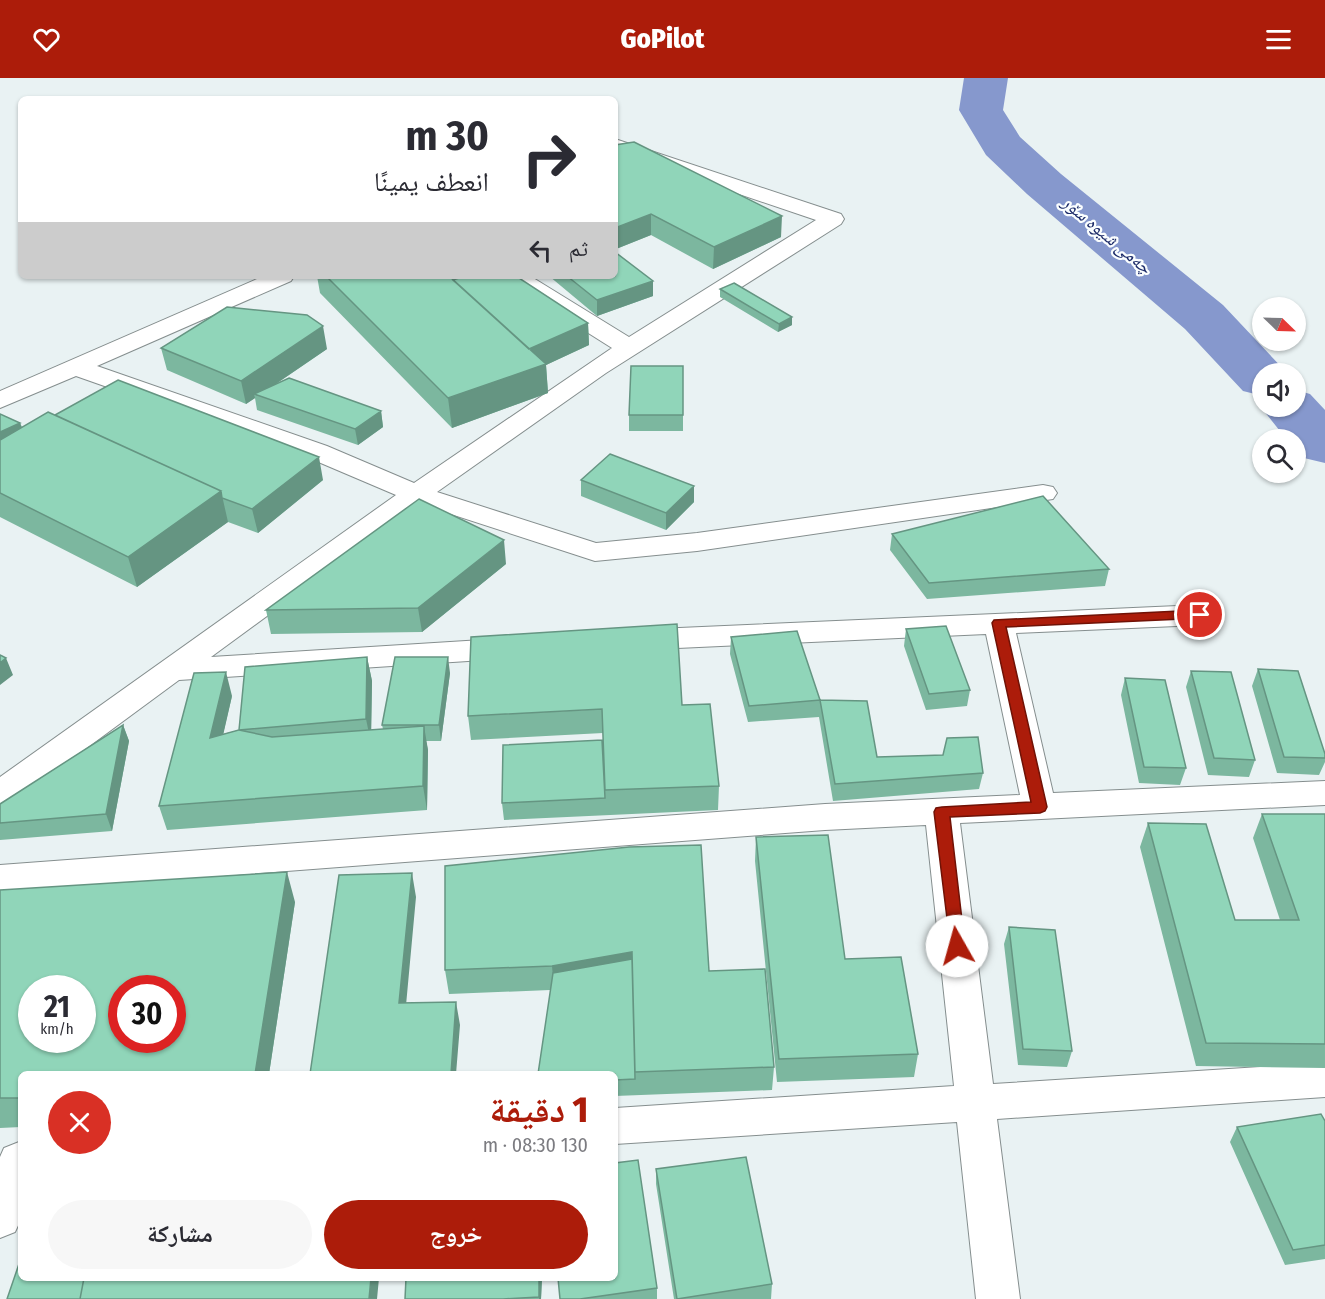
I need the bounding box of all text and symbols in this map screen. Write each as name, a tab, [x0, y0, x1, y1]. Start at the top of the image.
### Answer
icon: heart	[30, 23, 63, 56]
text: GoPilot	[621, 23, 704, 55]
icon: menu	[1262, 23, 1295, 56]
text: 30 m	[405, 111, 489, 161]
icon: right	[510, 120, 588, 198]
text: انعطف يمينًا	[374, 166, 489, 198]
water label: چەمی شیوە سۆر	[1056, 190, 1157, 279]
icon: left	[524, 234, 557, 267]
text: ثم	[569, 235, 588, 262]
north arrow	[1252, 297, 1306, 351]
map controls	[1252, 297, 1306, 483]
button: sound	[1252, 363, 1306, 417]
button: search	[1252, 429, 1306, 483]
pin	[1174, 589, 1225, 640]
icon: arrive	[1183, 598, 1216, 631]
position arrow	[925, 914, 989, 978]
speed limit sign: 30	[108, 975, 186, 1053]
text: 21	[44, 989, 70, 1025]
text: km/h	[40, 1020, 74, 1038]
text: 1 دقيقة	[490, 1088, 588, 1132]
button: close	[48, 1091, 111, 1154]
text: 130 m · 08:30	[483, 1133, 588, 1157]
button: مشاركة	[48, 1200, 312, 1269]
button: خروج	[324, 1200, 588, 1269]

